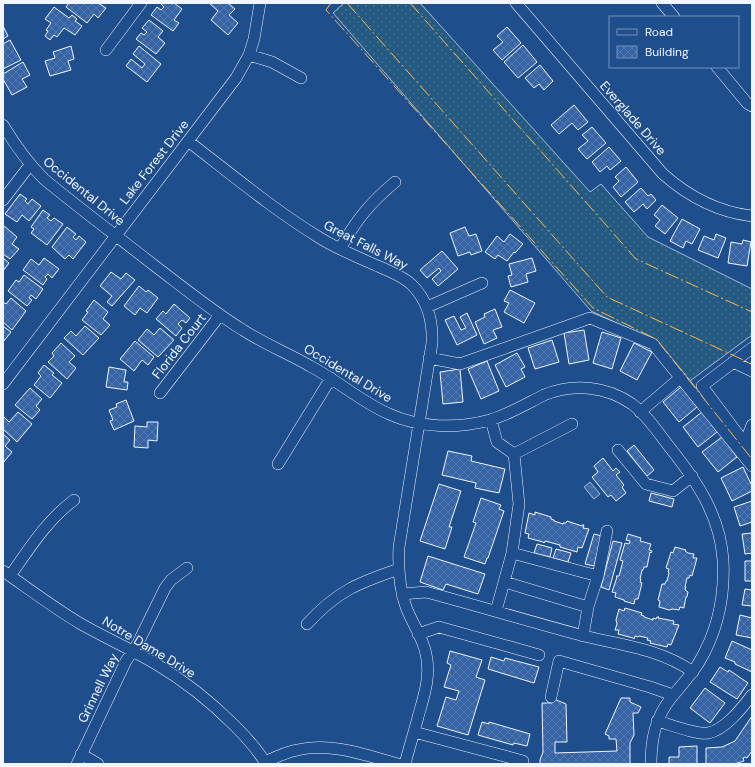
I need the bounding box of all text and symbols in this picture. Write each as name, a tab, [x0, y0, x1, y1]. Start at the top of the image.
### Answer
legend	[609, 16, 739, 68]
text: Road	[645, 24, 673, 40]
text: Building	[645, 44, 689, 60]
street label: Everglade Drive	[596, 77, 670, 159]
street label: Lake Forest Drive	[116, 116, 192, 208]
street label: Occidental Drive	[40, 153, 128, 229]
street label: Great Falls Way	[321, 216, 411, 274]
street label: Florida Court	[148, 310, 210, 382]
street label: Occidental Drive	[301, 340, 395, 406]
street label: Notre Dame Drive	[99, 612, 199, 682]
street label: Grinnell Way	[74, 650, 122, 726]

